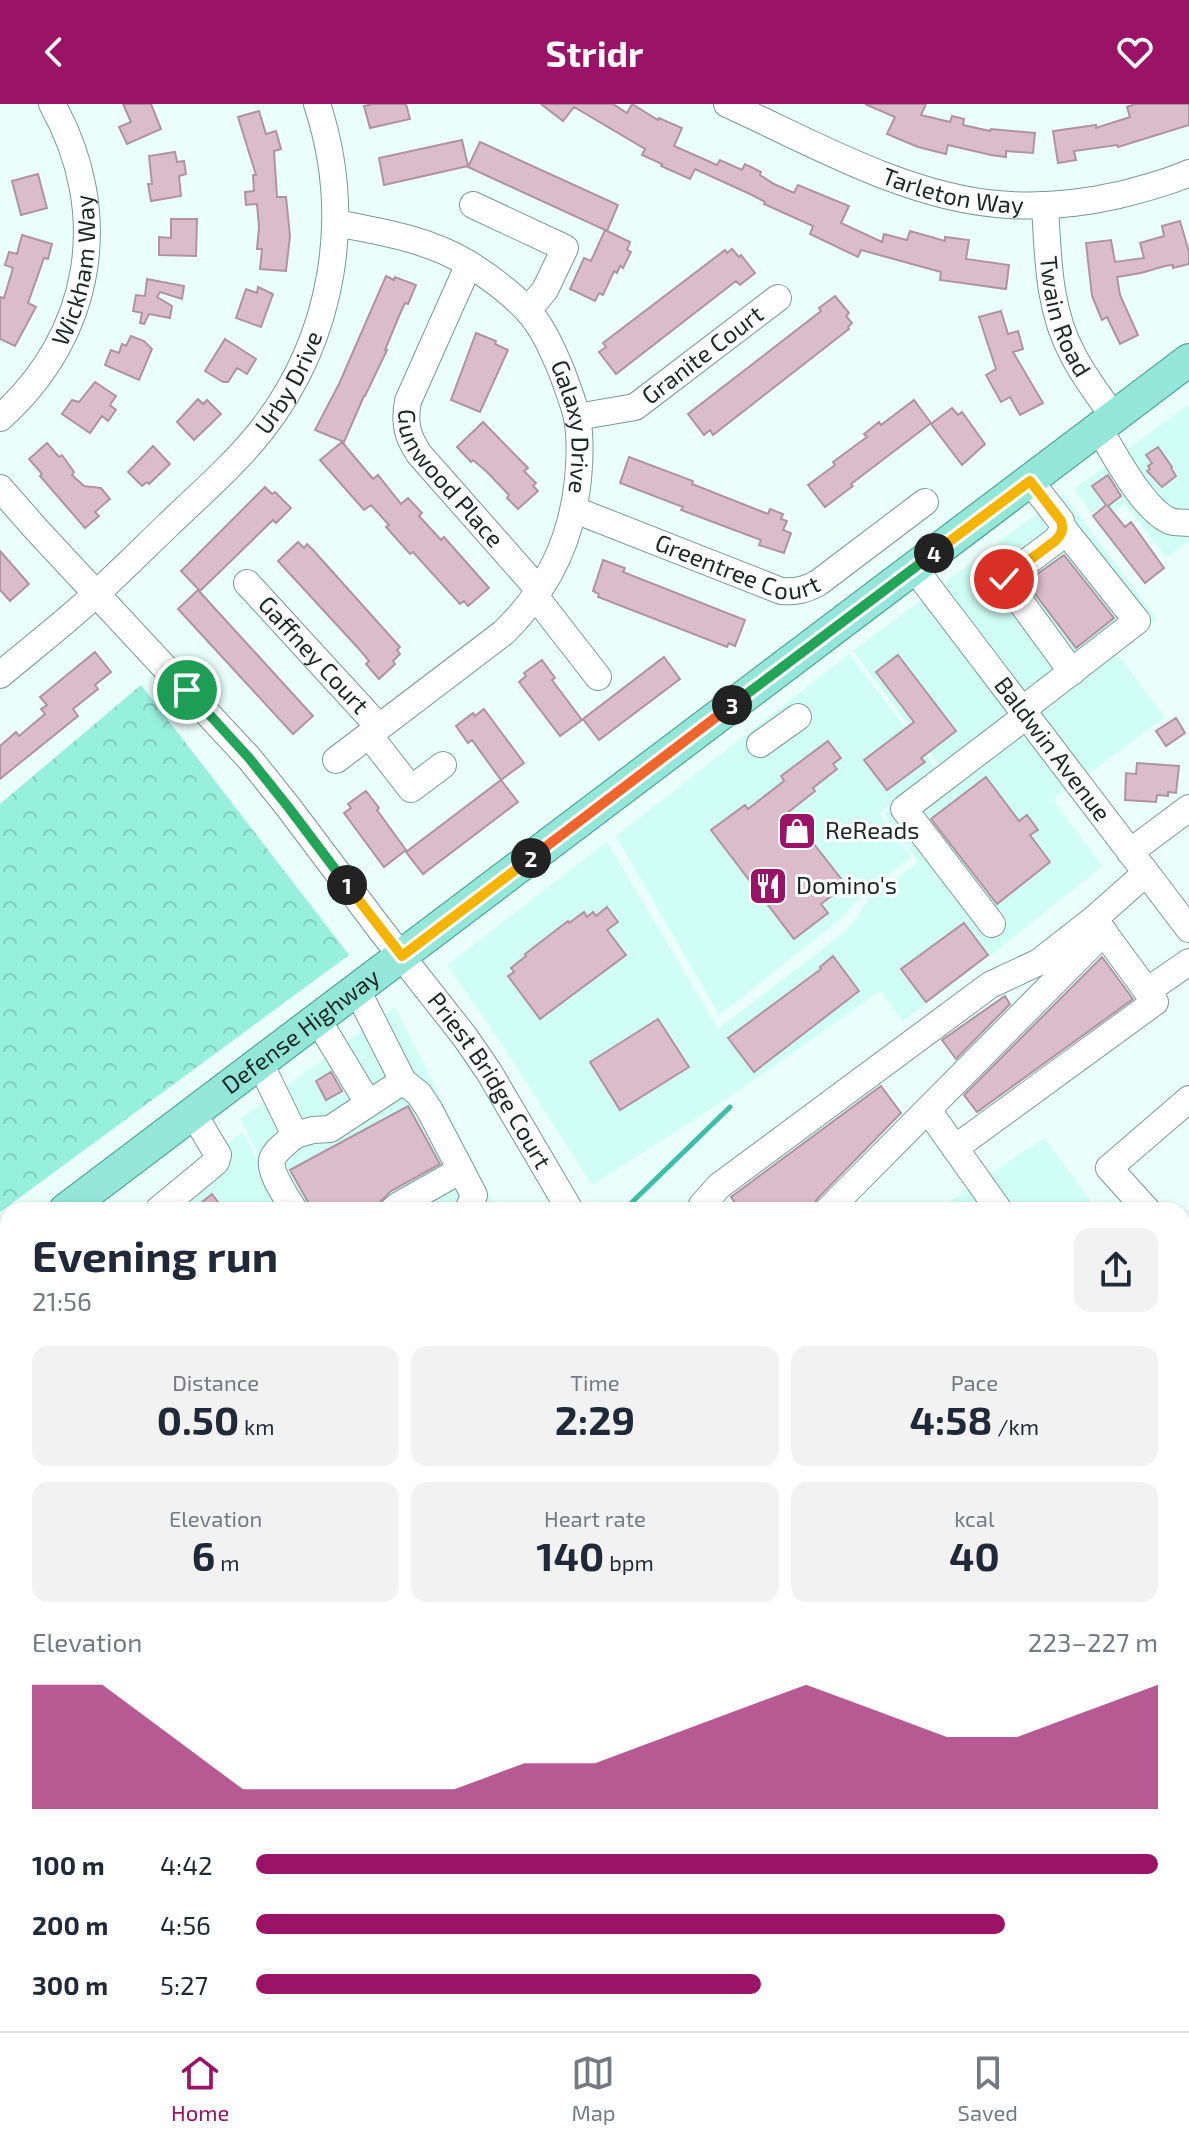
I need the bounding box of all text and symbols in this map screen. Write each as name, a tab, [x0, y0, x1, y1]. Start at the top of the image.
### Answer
icon: back	[32, 30, 76, 74]
icon: heart	[1113, 30, 1157, 74]
text: Stridr	[546, 31, 643, 74]
street label: Tarleton Way	[879, 160, 1025, 219]
street label: Wickham Way	[45, 193, 100, 350]
street label: Twain Road	[1035, 255, 1098, 382]
street label: Granite Court	[635, 299, 768, 410]
street label: Urby Drive	[248, 327, 328, 439]
street label: Galaxy Drive	[546, 355, 596, 496]
street label: Gunwood Place	[393, 409, 510, 553]
street label: Greentree Court	[651, 527, 824, 605]
pin: 4	[914, 533, 954, 573]
text: 4	[927, 540, 941, 566]
pin	[970, 545, 1038, 613]
icon: check	[982, 557, 1026, 601]
street label: Gaffney Court	[253, 589, 376, 719]
pin	[153, 656, 221, 724]
icon: arrive	[165, 668, 209, 712]
street label: Baldwin Avenue	[989, 671, 1118, 826]
pin: 3	[712, 685, 752, 725]
text: 3	[726, 692, 738, 718]
shop icon: ReReads	[776, 810, 818, 852]
place label: ReReads	[825, 815, 919, 844]
pin: 2	[511, 838, 551, 878]
text: 2	[525, 845, 537, 871]
pin: 1	[327, 865, 367, 905]
restaurant icon: Domino's	[747, 865, 789, 907]
place label: Domino's	[796, 870, 897, 899]
text: 1	[342, 872, 352, 898]
street label: Defense Highway	[216, 961, 385, 1099]
street label: Priest Bridge Court	[422, 986, 558, 1173]
text: Evening run	[32, 1228, 278, 1281]
button: share	[1074, 1228, 1158, 1312]
text: 21:56	[32, 1285, 92, 1316]
text: Distance	[172, 1369, 259, 1395]
text: Time	[570, 1369, 620, 1395]
text: Pace	[951, 1369, 998, 1395]
text: 0.50	[157, 1395, 239, 1443]
text: 2:29	[555, 1395, 635, 1443]
text: 4:58	[910, 1395, 992, 1443]
text: km	[239, 1413, 275, 1439]
text: /km	[992, 1413, 1039, 1439]
text: Elevation	[169, 1505, 262, 1531]
text: Heart rate	[544, 1505, 646, 1531]
text: kcal	[954, 1505, 994, 1531]
text: 6	[192, 1531, 215, 1579]
text: 140	[536, 1531, 604, 1579]
text: 40	[949, 1531, 1000, 1579]
text: m	[215, 1549, 240, 1575]
text: bpm	[604, 1549, 654, 1575]
text: Elevation	[32, 1626, 142, 1657]
text: 223–227 m	[1028, 1626, 1158, 1657]
text: 100 m	[32, 1849, 105, 1880]
text: 4:42	[160, 1849, 213, 1880]
text: 200 m	[32, 1909, 108, 1940]
text: 4:56	[160, 1909, 211, 1940]
text: 300 m	[32, 1969, 108, 2000]
text: 5:27	[160, 1969, 208, 2000]
tab: Home	[171, 2051, 229, 2125]
tab: Map	[571, 2051, 616, 2125]
tab: Saved	[958, 2051, 1018, 2125]

